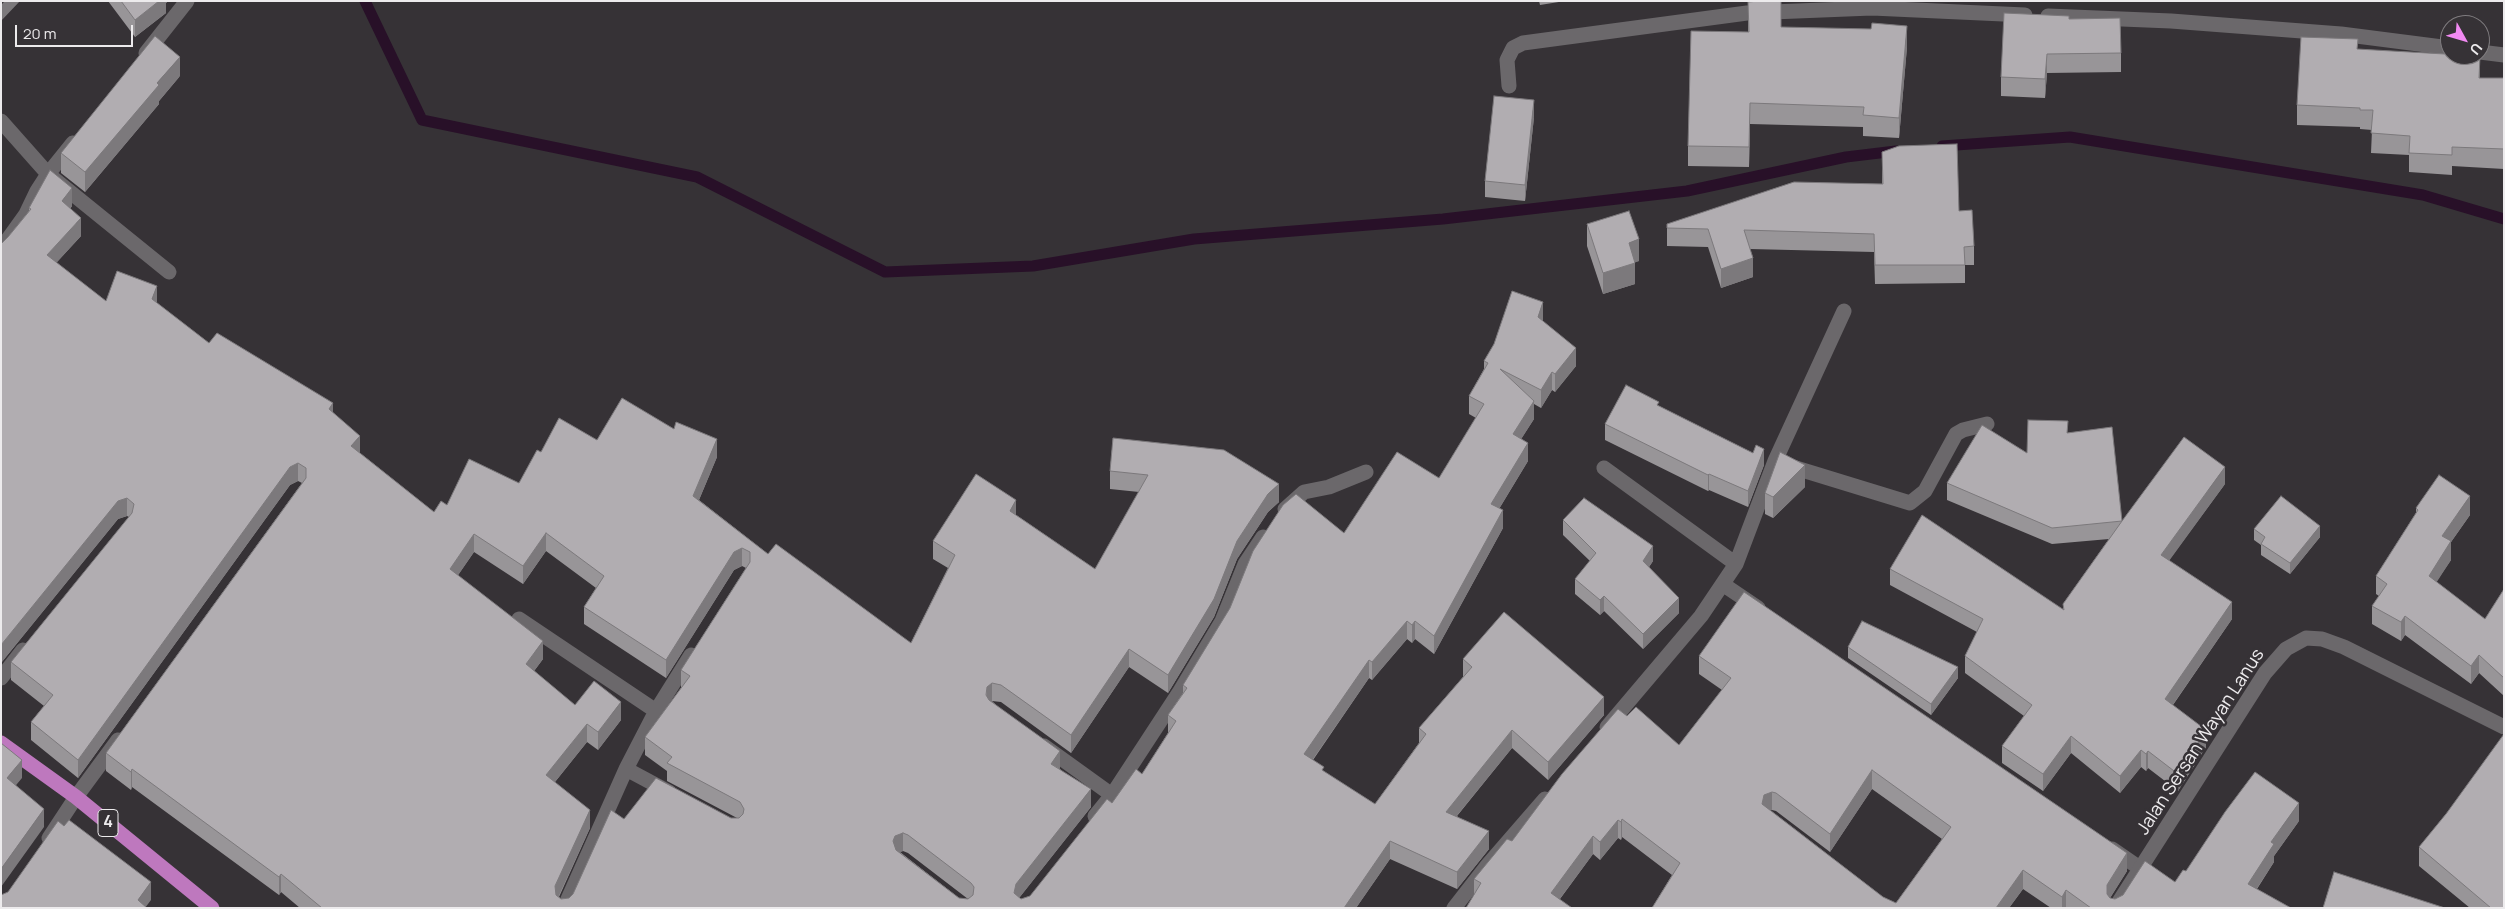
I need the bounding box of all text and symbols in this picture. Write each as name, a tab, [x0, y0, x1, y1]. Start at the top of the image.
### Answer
scale bar	[18, 15, 135, 47]
north arrow	[2440, 15, 2490, 65]
text: 20 m	[23, 23, 56, 44]
text: U	[2466, 39, 2487, 59]
street label: Jalan Sersan Wayan Lanus	[2133, 645, 2269, 839]
road number: 4	[98, 810, 118, 836]

